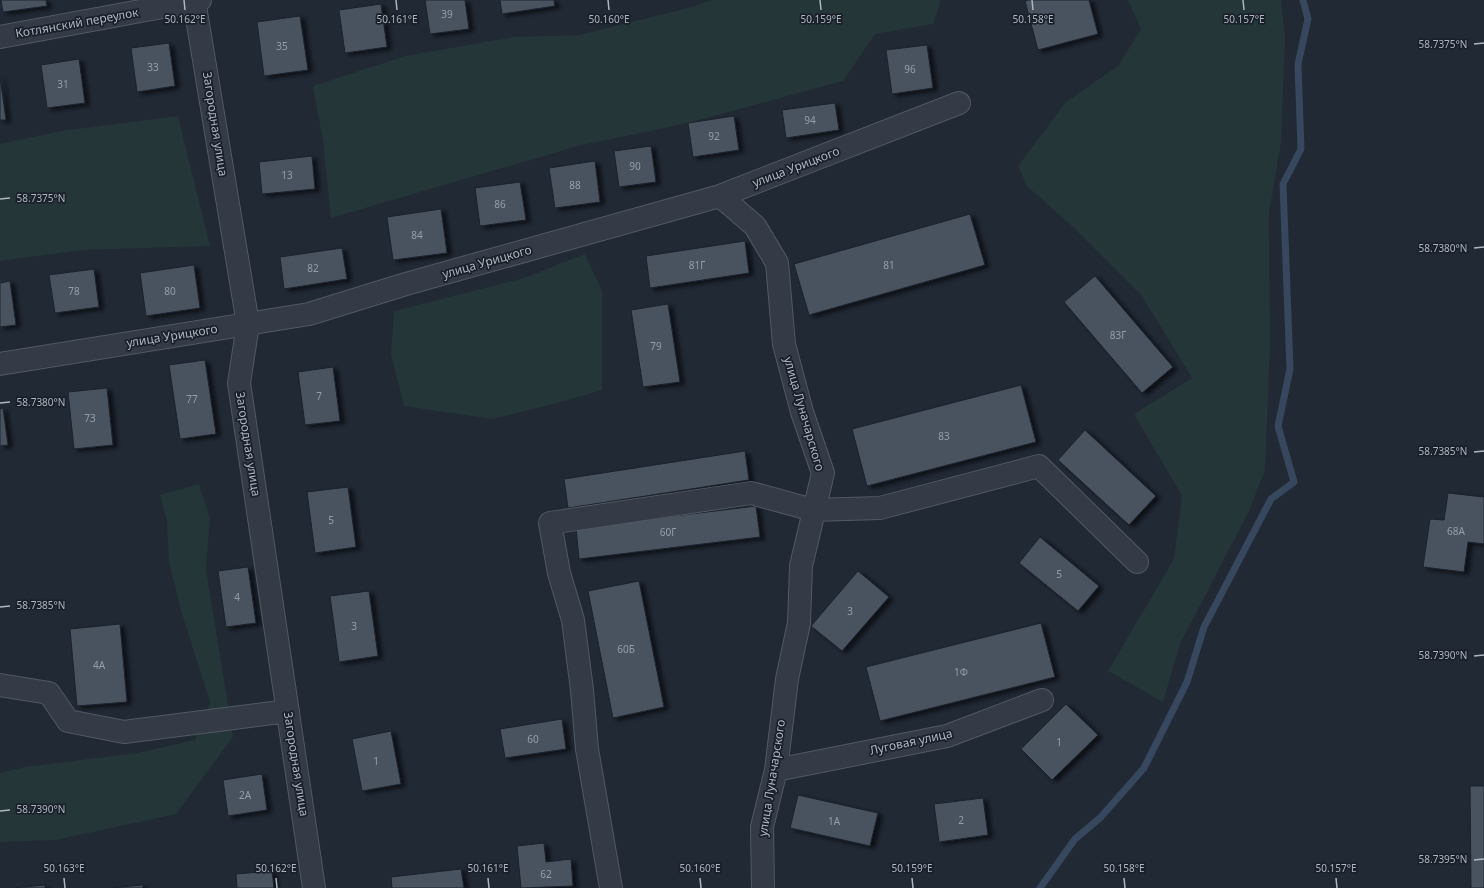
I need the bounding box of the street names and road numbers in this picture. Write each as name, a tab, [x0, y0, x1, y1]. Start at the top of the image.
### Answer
street label: Котлянский переулок	[14, 3, 140, 42]
street label: Загородная улица	[199, 70, 232, 177]
street label: улица Урицкого	[750, 142, 842, 191]
street label: улица Урицкого	[440, 241, 533, 282]
street label: улица Урицкого	[125, 320, 219, 351]
street label: улица Луначарского	[780, 355, 829, 473]
street label: Загородная улица	[232, 390, 265, 497]
street label: Загородная улица	[280, 710, 313, 817]
street label: улица Луначарского	[754, 718, 789, 838]
street label: Луговая улица	[868, 724, 954, 759]

